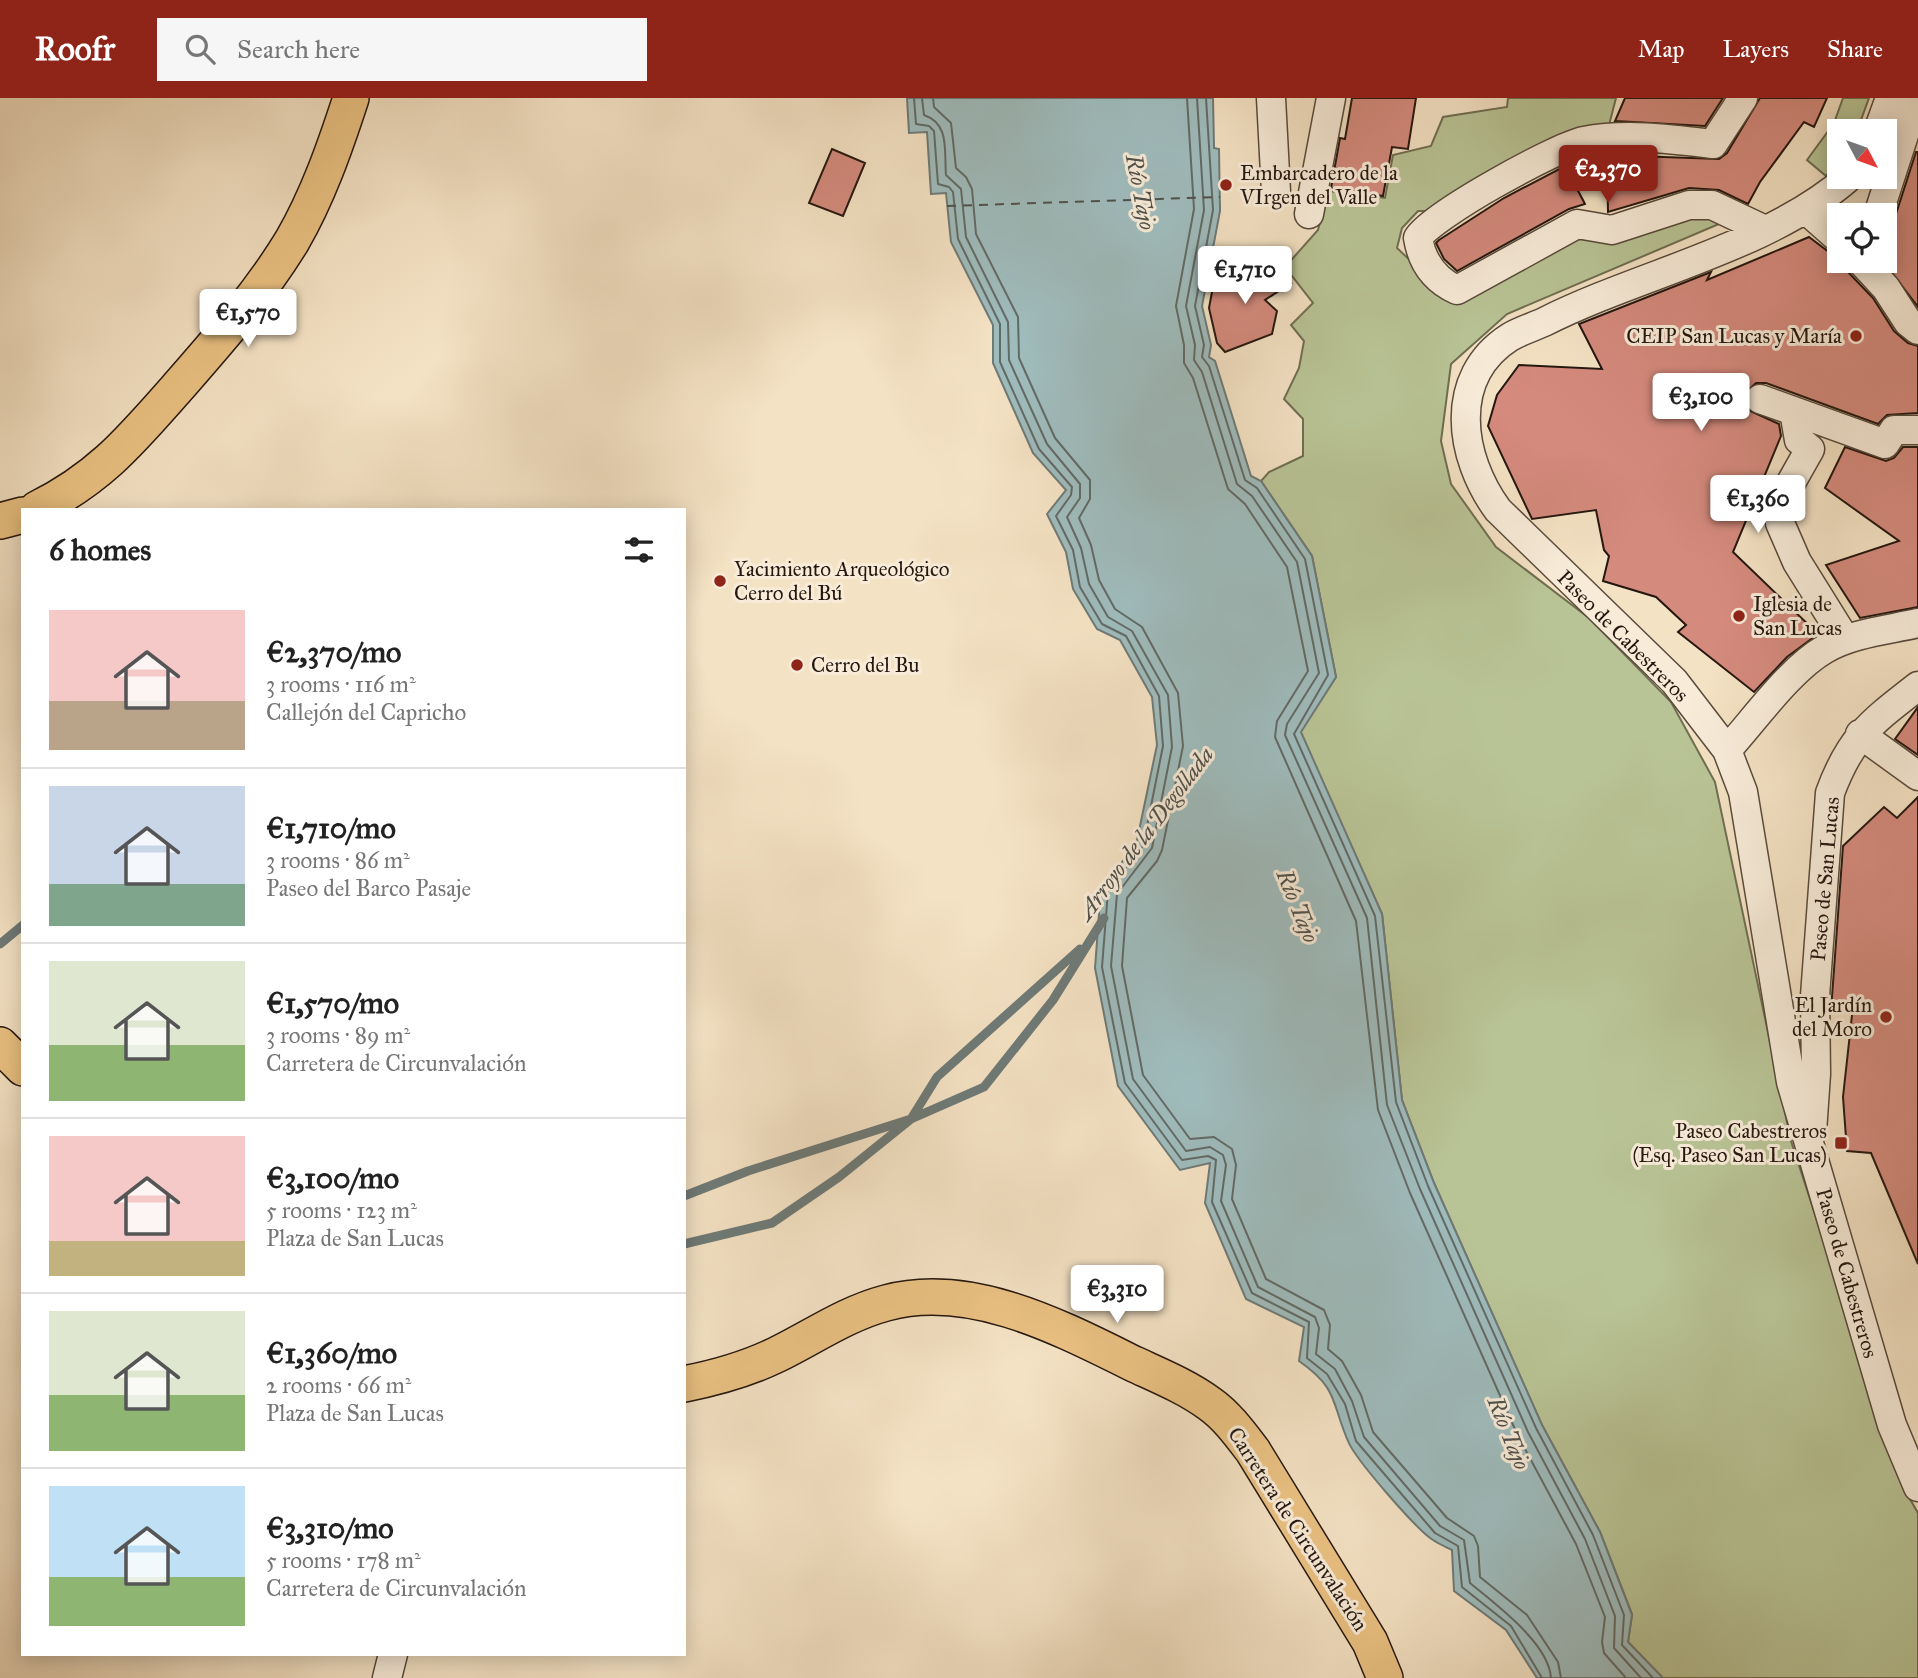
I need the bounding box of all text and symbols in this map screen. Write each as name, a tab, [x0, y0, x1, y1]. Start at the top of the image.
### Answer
search box	[157, 18, 647, 81]
text: Roofr	[35, 29, 115, 69]
icon: search	[181, 30, 219, 68]
text: Search here	[237, 33, 360, 65]
text: Map	[1638, 34, 1685, 64]
text: Layers	[1723, 34, 1789, 64]
text: Share	[1827, 34, 1883, 64]
north arrow	[1827, 119, 1897, 189]
map controls	[1827, 119, 1897, 273]
pin: €2,370	[1551, 146, 1665, 205]
water label: Río Tajo	[1120, 151, 1162, 232]
text: €2,370	[1575, 154, 1641, 182]
place label: Embarcadero de la VIrgen del Valle	[1239, 160, 1398, 210]
marker: Embarcadero de la VIrgen del Valle	[1218, 177, 1234, 193]
button: locate	[1827, 203, 1897, 273]
pin: €1,710	[1188, 246, 1302, 306]
text: €1,710	[1214, 255, 1276, 283]
pin: €1,570	[191, 289, 305, 349]
text: €1,570	[216, 298, 280, 326]
place label: CEIP San Lucas y María	[1626, 323, 1842, 349]
marker: CEIP San Lucas y María	[1848, 328, 1864, 344]
pin: €3,100	[1644, 374, 1758, 433]
text: €3,100	[1669, 382, 1733, 410]
pin: €1,360	[1701, 476, 1815, 535]
text: €1,360	[1726, 484, 1790, 512]
icon: filters	[620, 531, 658, 569]
text: 6 homes	[49, 532, 151, 568]
place label: Yacimiento Arqueológico Cerro del Bú	[734, 556, 950, 606]
street label: Paseo de Cabestreros	[1552, 565, 1694, 707]
marker: Yacimiento Arqueológico Cerro del Bú	[712, 573, 728, 589]
place label: Iglesia de San Lucas	[1753, 591, 1842, 641]
marker: Iglesia de San Lucas	[1731, 608, 1747, 624]
text: €2,370/mo	[266, 634, 401, 670]
icon: home	[105, 638, 189, 722]
place label: Cerro del Bu	[811, 652, 920, 678]
marker: Cerro del Bu	[789, 657, 805, 673]
text: 3 rooms · 116 m²	[266, 670, 416, 698]
text: Callejón del Capricho	[266, 698, 466, 726]
water label: Arroyo de la Degollada	[1070, 741, 1219, 927]
street label: Paseo de San Lucas	[1805, 796, 1845, 962]
text: €1,710/mo	[266, 810, 396, 846]
icon: home	[105, 814, 189, 898]
text: 3 rooms · 86 m²	[266, 846, 410, 874]
water label: Río Tajo	[1270, 864, 1325, 947]
text: Paseo del Barco Pasaje	[266, 874, 471, 902]
text: €1,570/mo	[266, 985, 399, 1021]
icon: home	[105, 989, 189, 1073]
place label: El Jardín del Moro	[1792, 992, 1872, 1042]
marker: El Jardín del Moro	[1878, 1009, 1894, 1025]
text: 3 rooms · 89 m²	[266, 1021, 410, 1049]
text: Carretera de Circunvalación	[266, 1049, 526, 1077]
place label: Paseo Cabestreros (Esq. Paseo San Lucas)	[1632, 1118, 1827, 1168]
marker: Paseo Cabestreros (Esq. Paseo San Lucas)	[1833, 1135, 1849, 1151]
text: €3,100/mo	[266, 1160, 399, 1196]
icon: home	[105, 1164, 189, 1248]
street label: Paseo de Cabestreros	[1810, 1185, 1884, 1361]
text: 5 rooms · 123 m²	[266, 1196, 417, 1224]
text: Plaza de San Lucas	[266, 1224, 444, 1252]
pin: €3,310	[1060, 1266, 1174, 1325]
text: €3,310	[1087, 1274, 1147, 1302]
text: €1,360/mo	[266, 1335, 397, 1371]
icon: home	[105, 1339, 189, 1423]
text: 2 rooms · 66 m²	[266, 1371, 411, 1399]
water label: Río Tajo	[1481, 1391, 1536, 1474]
text: Plaza de San Lucas	[266, 1399, 444, 1427]
street label: Carretera de Circunvalación	[1222, 1422, 1374, 1636]
text: €3,310/mo	[266, 1510, 394, 1546]
icon: home	[105, 1514, 189, 1598]
text: 5 rooms · 178 m²	[266, 1546, 421, 1574]
text: Carretera de Circunvalación	[266, 1574, 526, 1602]

